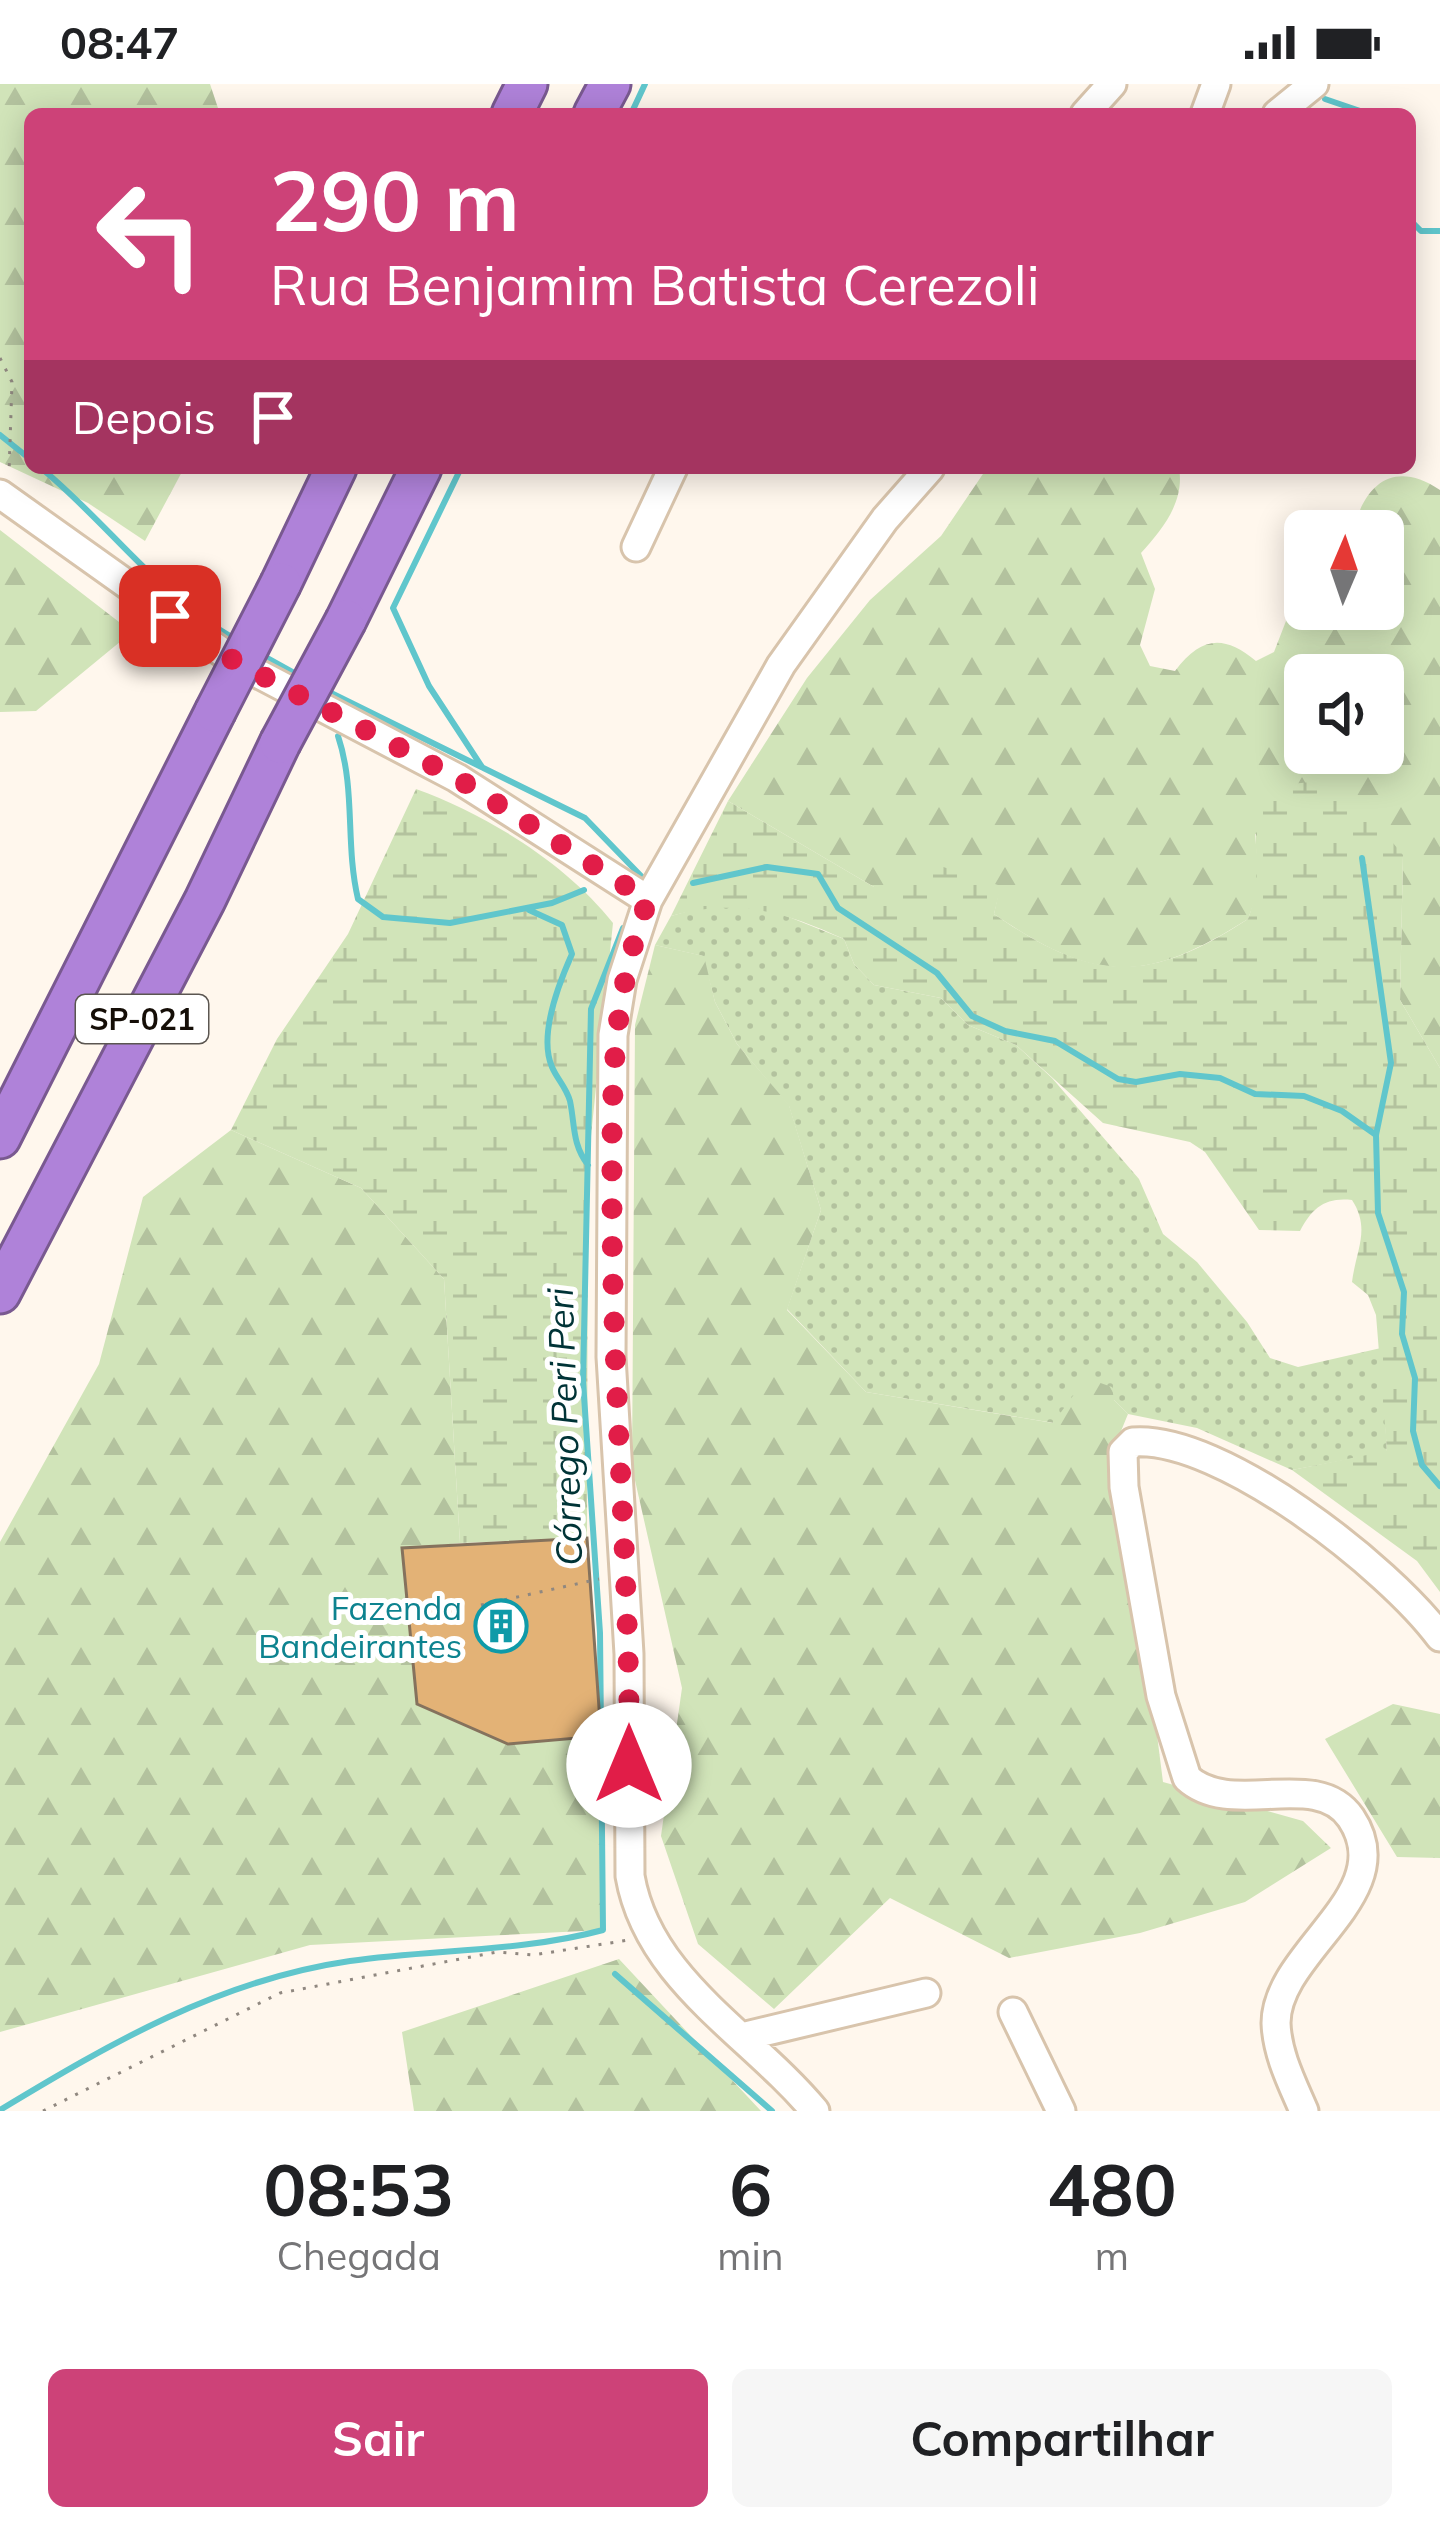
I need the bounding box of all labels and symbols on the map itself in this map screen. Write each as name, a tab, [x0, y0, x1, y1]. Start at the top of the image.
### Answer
north arrow	[1284, 510, 1404, 630]
pin	[119, 565, 221, 667]
road number: SP-021	[76, 995, 208, 1043]
water label: Córrego Peri Peri	[537, 1287, 591, 1567]
place label: Fazenda Bandeirantes	[258, 1587, 462, 1666]
building icon: Fazenda Bandeirantes	[473, 1598, 529, 1654]
position arrow	[566, 1702, 692, 1828]

